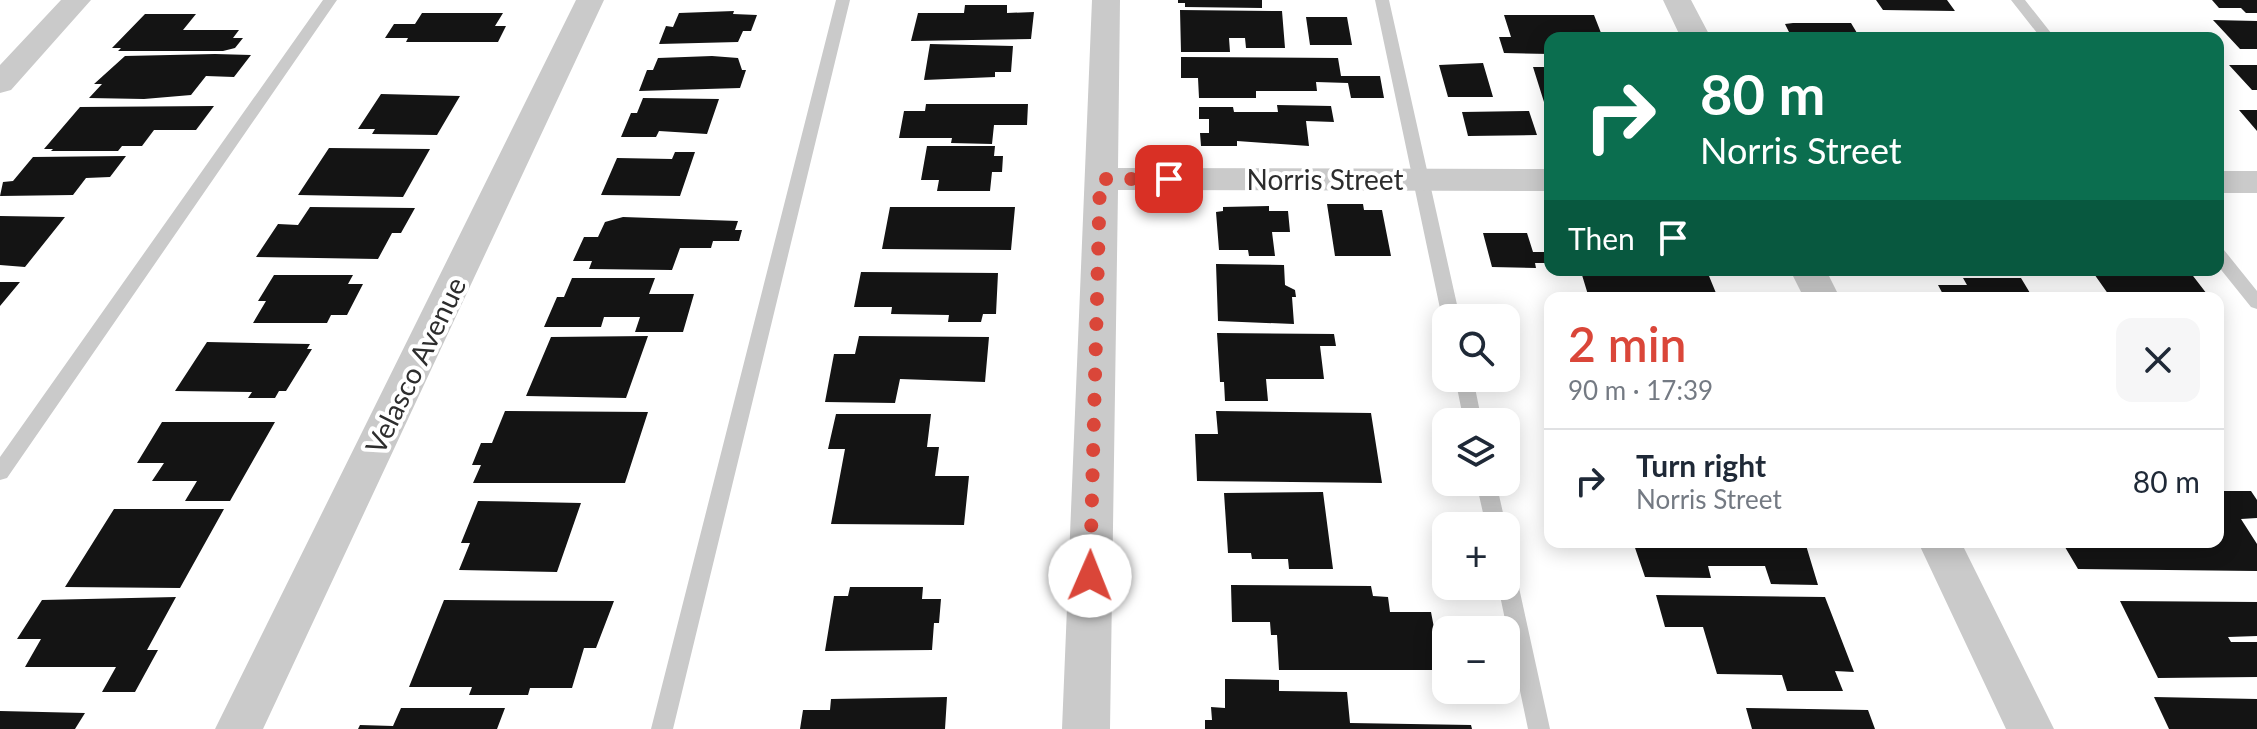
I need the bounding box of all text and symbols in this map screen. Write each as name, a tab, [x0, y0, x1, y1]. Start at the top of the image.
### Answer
text: 80 m	[1700, 60, 1825, 127]
icon: right	[1568, 64, 1672, 168]
text: Norris Street	[1700, 128, 1902, 172]
pin	[1135, 145, 1203, 213]
icon: arrive	[1147, 157, 1191, 201]
street label: Norris Street	[1247, 162, 1403, 196]
icon: arrive	[1651, 216, 1695, 260]
text: Then	[1568, 220, 1635, 256]
street label: Velasco Avenue	[358, 271, 472, 459]
map controls	[1432, 304, 1520, 704]
button: search	[1432, 304, 1520, 392]
text: 2 min	[1568, 315, 1686, 372]
button: close	[2116, 318, 2200, 402]
text: 90 m · 17:39	[1568, 374, 1713, 406]
button: layers	[1432, 408, 1520, 496]
text: Turn right	[1636, 447, 1766, 483]
icon: right	[1568, 459, 1612, 503]
text: 80 m	[2133, 463, 2200, 499]
text: Norris Street	[1636, 483, 1782, 515]
button: +	[1432, 512, 1520, 600]
position arrow	[1048, 534, 1132, 618]
button: −	[1432, 616, 1520, 704]

